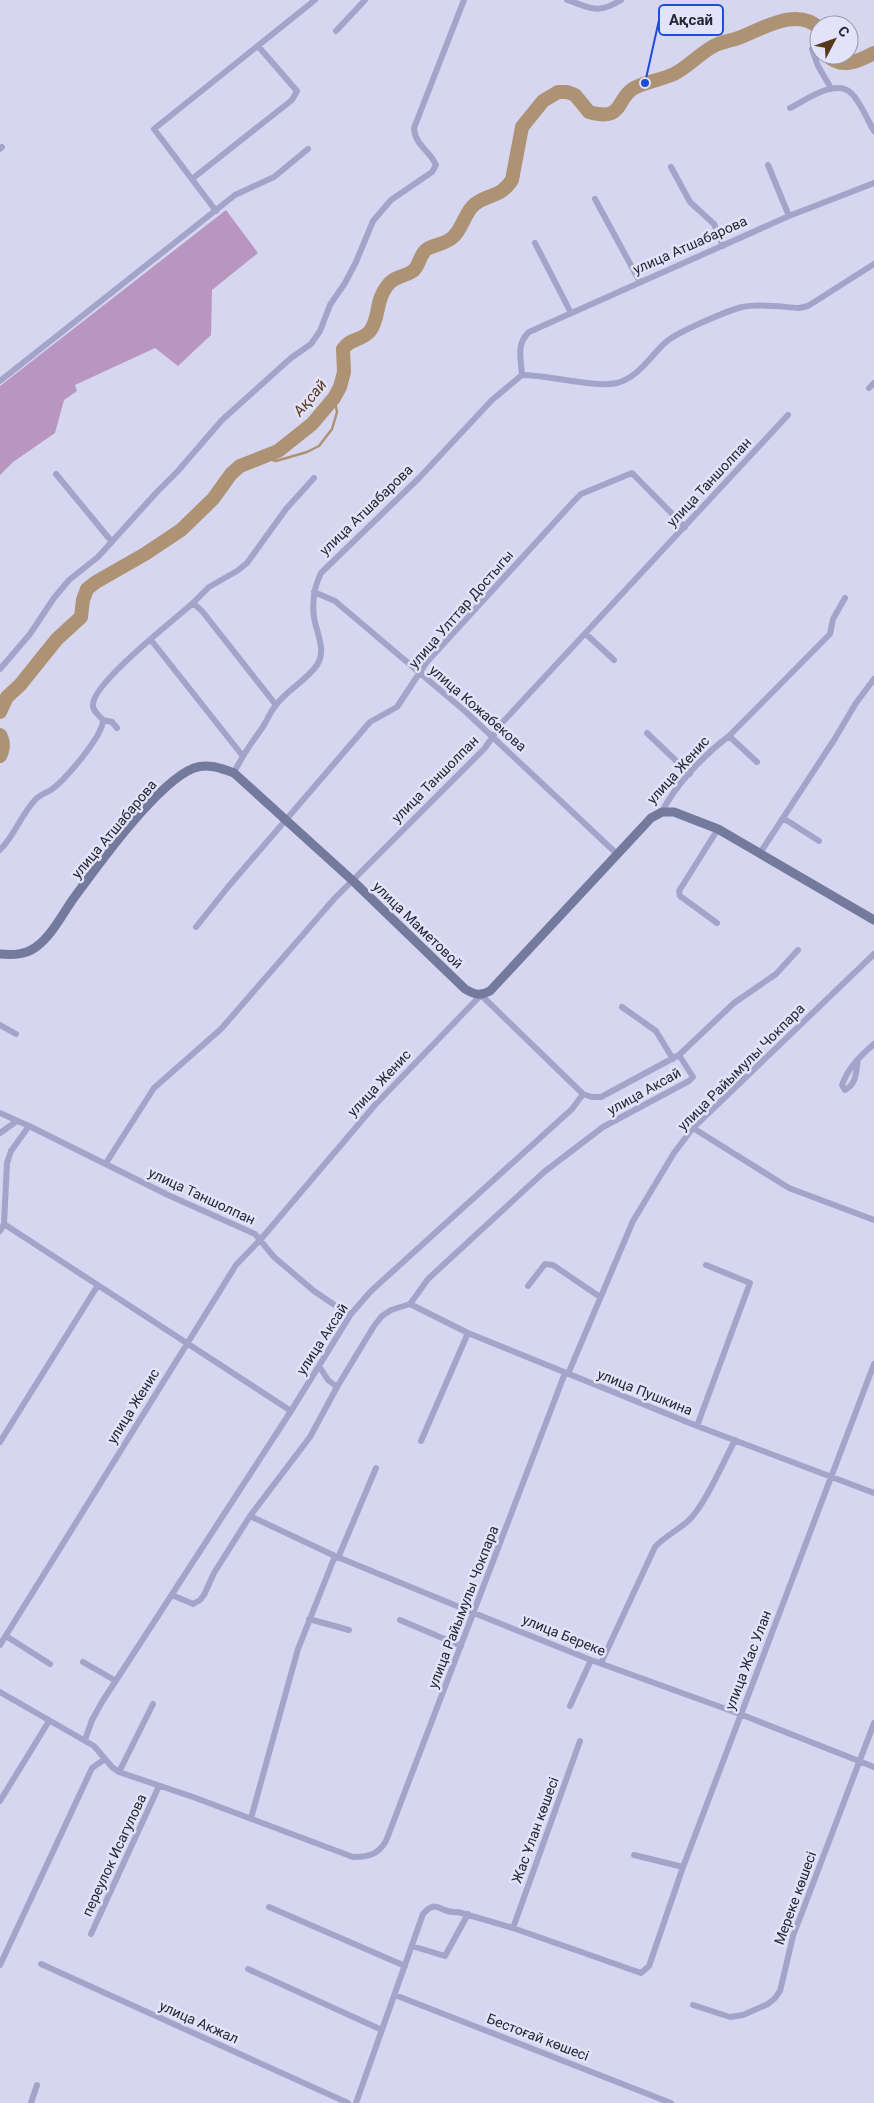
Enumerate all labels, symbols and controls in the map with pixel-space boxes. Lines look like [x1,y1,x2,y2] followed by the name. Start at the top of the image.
[659,5,723,35] callout: Ақсай
[669,11,713,29] text: Ақсай
[809,15,859,65] north arrow
[835,23,853,40] text: С
[630,213,750,277] street label: улица Атшабарова
[289,376,330,421] water label: Ақсай
[664,434,754,530] street label: улица Таншолпан
[316,461,416,559] street label: улица Атшабарова
[405,547,517,671] street label: улица Улттар Достыгы
[426,662,530,754] street label: улица Кожабекова
[388,732,482,826] street label: улица Таншолпан
[644,733,712,807] street label: улица Женис
[68,777,160,881] street label: улица Атшабарова
[370,878,466,972] street label: улица Маметовой
[674,1000,808,1134] street label: улица Райымулы Чокпара
[344,1046,414,1120] street label: улица Женис
[604,1064,684,1118] street label: улица Аксай
[146,1164,258,1228] street label: улица Таншолпан
[293,1300,351,1378] street label: улица Аксай
[104,1366,162,1446] street label: улица Женис
[595,1366,695,1418] street label: улица Пушкина
[425,1524,501,1690] street label: улица Райымулы Чокпара
[722,1608,774,1712] street label: улица Жас Улан
[520,1611,608,1659] street label: улица Береке
[508,1775,562,1885] street label: Жас Ұлан көшесі
[79,1791,149,1919] street label: переулок Исагулова
[771,1849,819,1947] street label: Мереке көшесі
[157,1997,241,2047] street label: улица Акжал
[485,2010,591,2064] street label: Бестоғай көшесі

